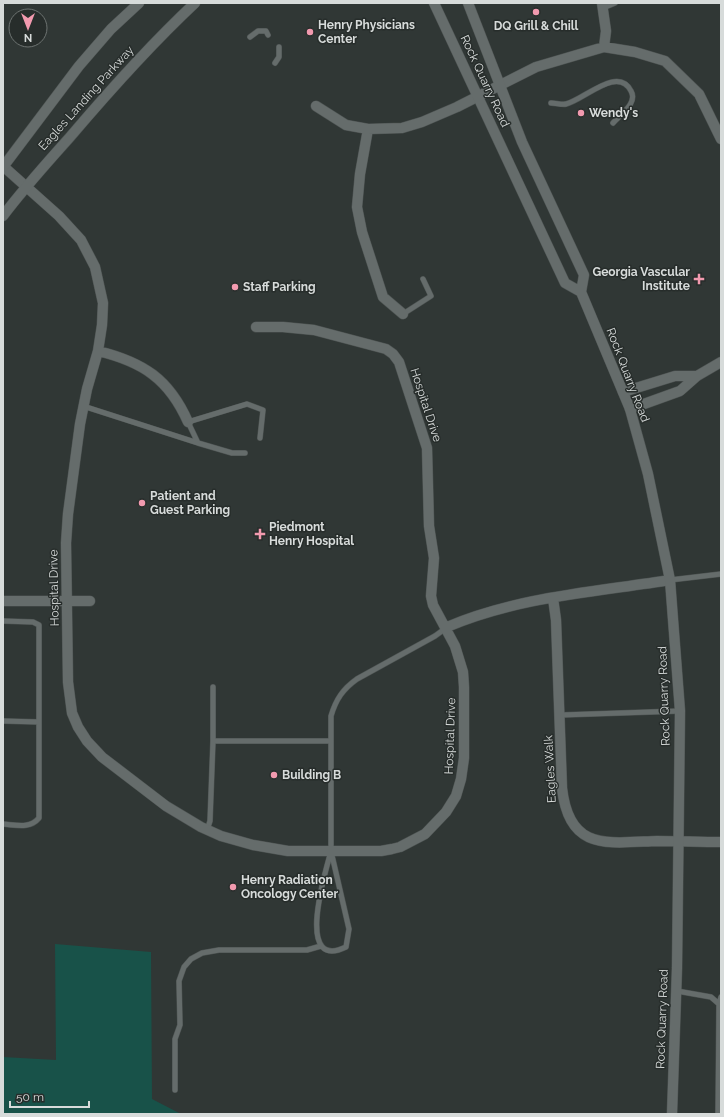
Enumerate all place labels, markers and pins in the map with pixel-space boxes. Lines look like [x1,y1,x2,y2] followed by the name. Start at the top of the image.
[531,7,541,17] marker: DQ Grill & Chill
[318,18,415,46] place label: Henry Physicians Center
[494,19,579,33] place label: DQ Grill & Chill
[305,27,315,37] marker: Henry Physicians Center
[589,106,638,120] place label: Wendy's
[576,108,586,118] marker: Wendy's
[592,265,690,293] place label: Georgia Vascular Institute
[693,273,705,285] marker: Georgia Vascular Institute
[243,280,316,294] place label: Staff Parking
[230,282,240,292] marker: Staff Parking
[150,489,230,517] place label: Patient and Guest Parking
[137,498,147,508] marker: Patient and Guest Parking
[269,520,354,548] place label: Piedmont Henry Hospital
[254,528,266,540] marker: Piedmont Henry Hospital
[282,768,341,782] place label: Building B
[269,770,279,780] marker: Building B
[241,873,338,901] place label: Henry Radiation Oncology Center
[228,882,238,892] marker: Henry Radiation Oncology Center

